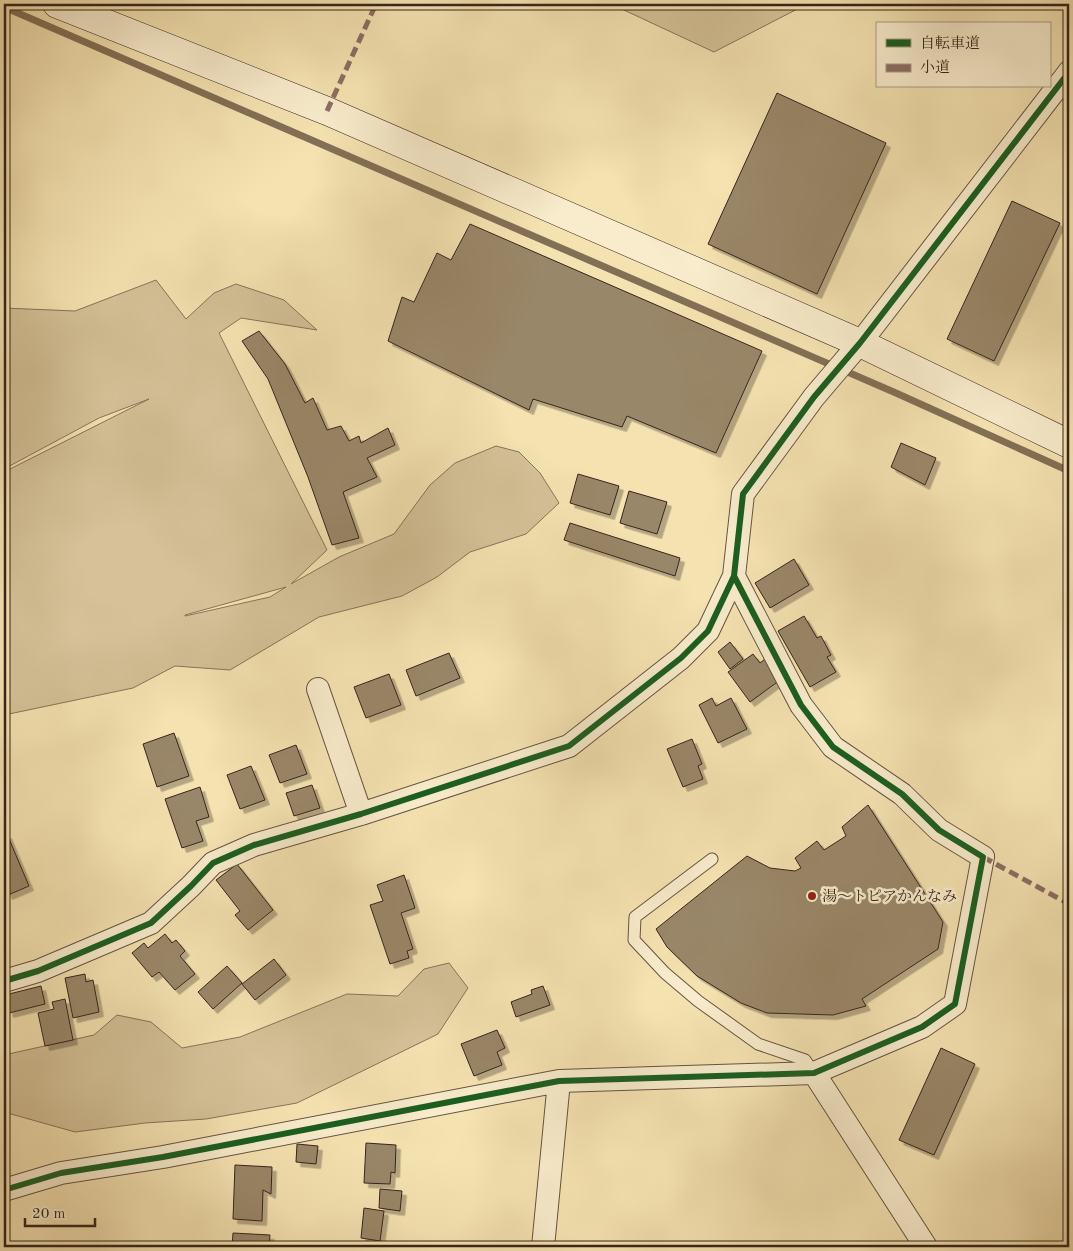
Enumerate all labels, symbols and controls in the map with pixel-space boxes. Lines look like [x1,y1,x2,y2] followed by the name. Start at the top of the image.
[876,22,1050,88] legend
[920,35,980,52] text: 自転車道
[920,59,950,76] text: 小道
[822,888,957,905] place label: 湯～トピアかんなみ
[806,890,818,902] marker: 湯～トピアかんなみ
[25,1196,95,1228] scale bar
[32,1207,66,1222] text: 20 m

